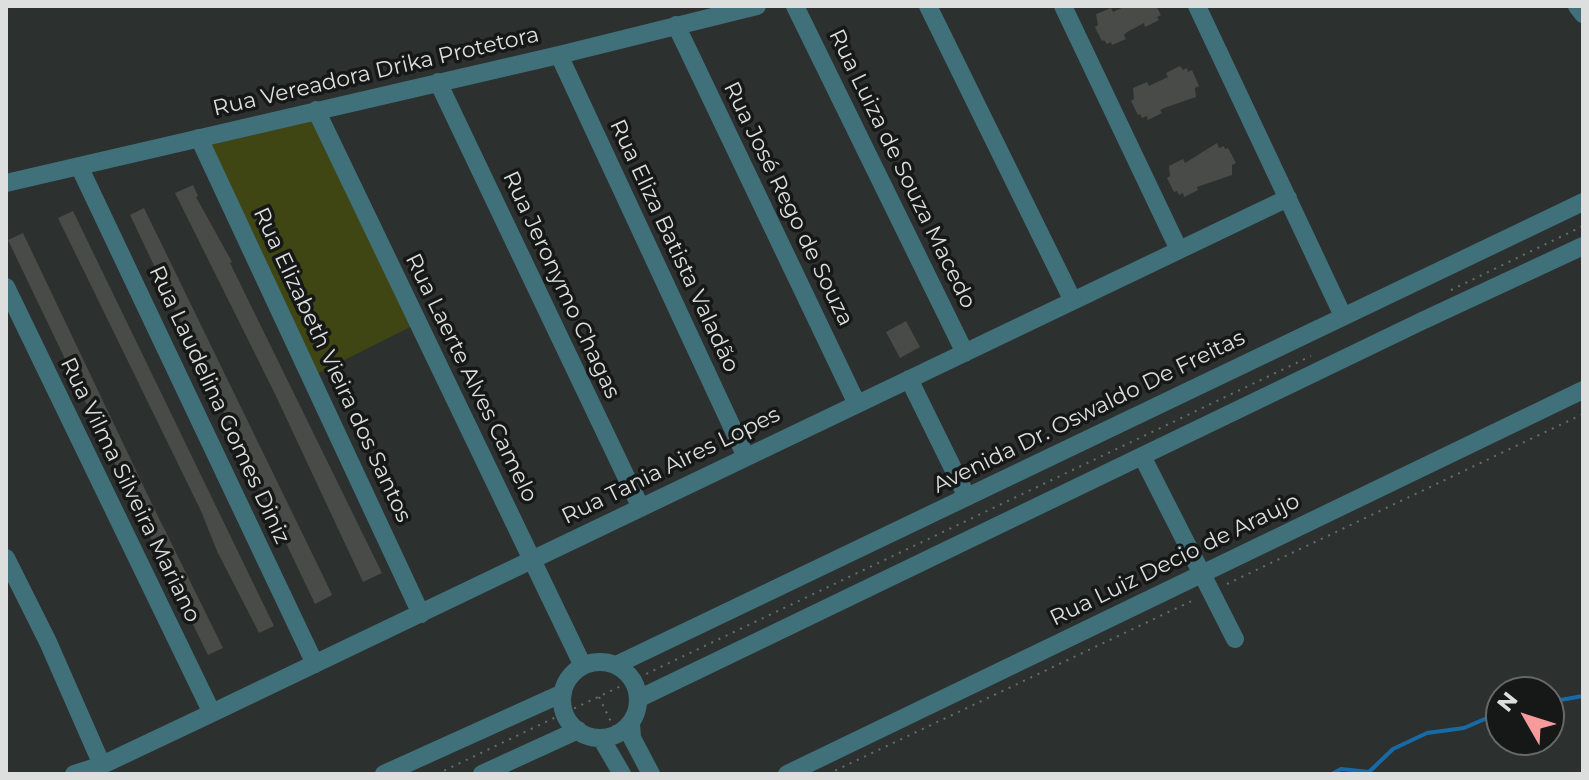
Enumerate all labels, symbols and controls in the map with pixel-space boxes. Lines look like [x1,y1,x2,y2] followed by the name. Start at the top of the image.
[210,22,542,122] street label: Rua Vereadora Drika Protetora
[823,25,981,313] street label: Rua Luiza de Souza Macedo
[717,78,859,330] street label: Rua José Rego de Souza
[604,115,744,377] street label: Rua Eliza Batista Valadão
[497,167,625,403] street label: Rua Jeronymo Chagas
[247,203,417,527] street label: Rua Elizabeth Vieira dos Santos
[399,249,543,507] street label: Rua Laerte Alves Camelo
[143,262,295,548] street label: Rua Laudelina Gomes Diniz
[929,325,1249,499] street label: Avenida Dr. Oswaldo De Freitas
[54,353,206,627] street label: Rua Vilma Silveira Mariano
[558,402,784,530] street label: Rua Tania Aires Lopes
[1046,488,1304,632] street label: Rua Luiz Decio de Araujo
[1485,676,1565,756] north arrow
[1491,686,1524,717] text: N

